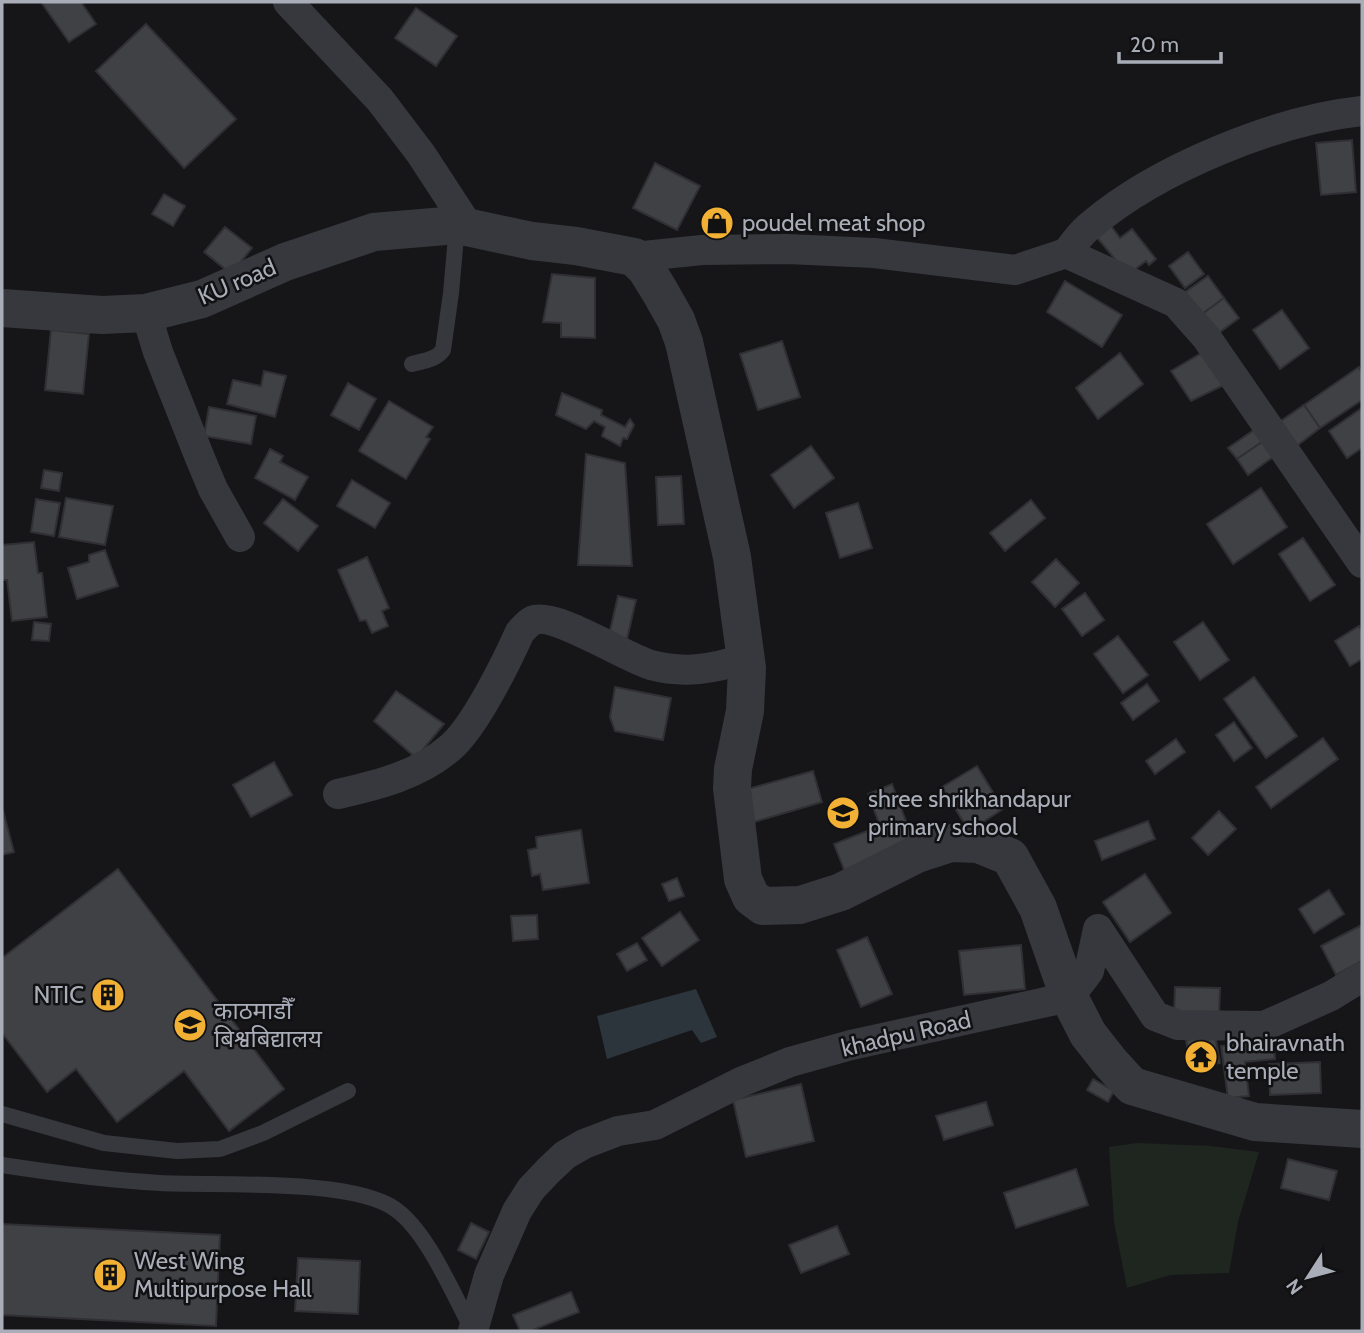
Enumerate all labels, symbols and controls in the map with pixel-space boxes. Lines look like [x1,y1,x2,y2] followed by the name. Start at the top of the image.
[1119,21,1220,65] scale bar
[1130,32,1179,57] text: 20 m
[698,204,736,242] shop icon: poudel meat shop
[742,208,925,237] place label: poudel meat shop
[194,252,280,311] street label: KU road
[868,784,1071,841] place label: shree shrikhandapur primary school
[824,794,862,832] school or university icon: shree shrikhandapur primary school
[89,976,127,1014] building icon: NTIC
[33,980,84,1009] place label: NTIC
[214,996,323,1053] place label: काठमाडौँ बिश्वबिद्यालय
[838,1005,973,1062] street label: khadpu Road
[171,1006,209,1044] school or university icon: काठमाडौँ बिश्वबिद्यालय
[1226,1028,1345,1085] place label: bhairavnath temple
[1182,1038,1220,1076] temple icon: bhairavnath temple
[1273,1242,1343,1312] north arrow
[134,1246,312,1303] place label: West Wing Multipurpose Hall
[91,1256,129,1294] building icon: West Wing Multipurpose Hall
[1281,1275,1308,1299] text: N

